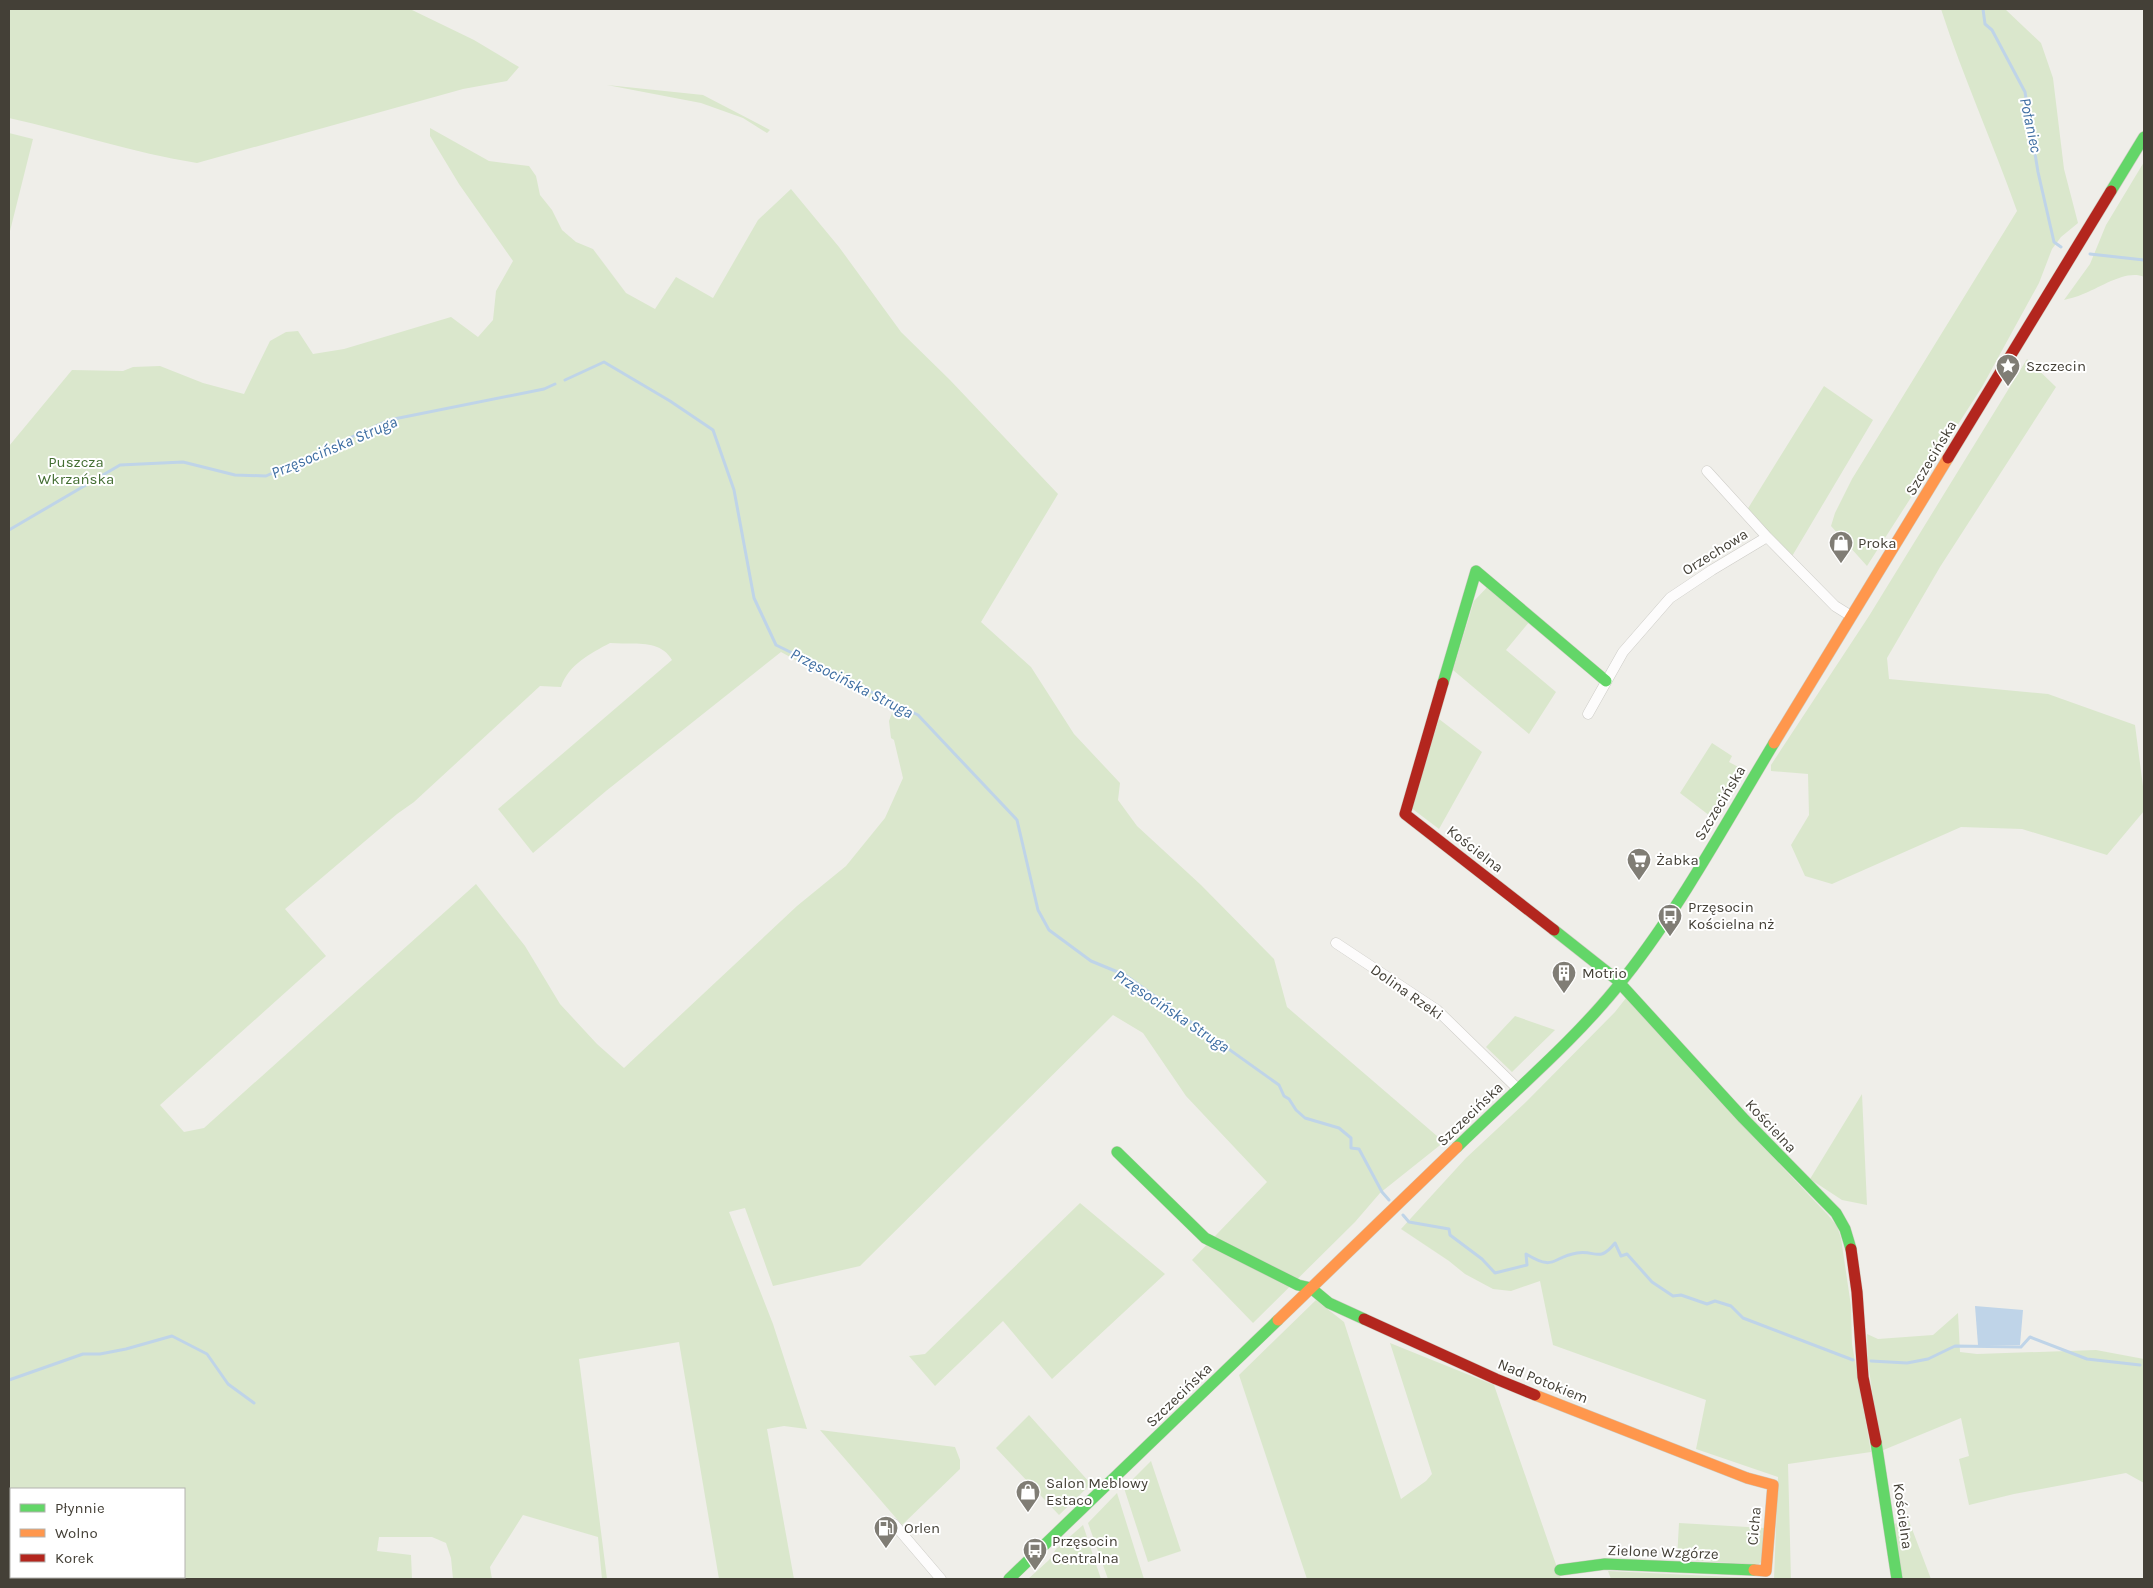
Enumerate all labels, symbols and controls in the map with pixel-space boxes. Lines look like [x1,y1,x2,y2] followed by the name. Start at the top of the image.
[2016,96,2046,155] water label: Połaniec
[1995,353,2021,387] place icon: Szczecin
[2026,357,2086,375] place label: Szczecin
[268,412,400,482] water label: Przęsocińska Struga
[1901,417,1961,499] street label: Szczecińska
[38,453,114,488] park label: Puszcza Wkrzańska
[1679,525,1751,579] street label: Orzechowa
[1828,530,1854,564] shop icon: Proka
[1858,534,1897,552] place label: Proka
[787,644,917,722] water label: Przęsocińska Struga
[1690,762,1750,844] street label: Szczecińska
[1443,821,1507,877] street label: Kościelna
[1626,847,1652,881] supermarket icon: Żabka
[1656,851,1699,869] place label: Żabka
[1688,898,1774,933] place label: Przęsocin Kościelna nż
[1657,903,1683,937] bus stop icon: Przęsocin Kościelna nż
[1367,960,1447,1024] street label: Dolina Rzeki
[1551,960,1577,994] building icon: Motrio
[1582,964,1627,982] place label: Motrio
[1111,965,1233,1057] water label: Przęsocińska Struga
[1433,1078,1507,1150] street label: Szczecińska
[1742,1095,1800,1157] street label: Kościelna
[1495,1355,1591,1407] street label: Nad Potokiem
[1142,1359,1216,1431] street label: Szczecińska
[1046,1474,1148,1509] place label: Salon Meblowy Estaco
[1015,1479,1041,1513] shop icon: Salon Meblowy Estaco
[1889,1482,1917,1550] street label: Kościelna
[10,1488,185,1578] legend
[55,1499,105,1517] text: Płynnie
[1743,1506,1765,1546] street label: Cicha
[873,1515,899,1549] fuel station icon: Orlen
[904,1519,940,1537] place label: Orlen
[55,1524,98,1542] text: Wolno
[1052,1532,1119,1567] place label: Przęsocin Centralna
[1022,1537,1048,1571] bus stop icon: Przęsocin Centralna
[1607,1541,1719,1563] street label: Zielone Wzgórze
[55,1549,94,1567] text: Korek

